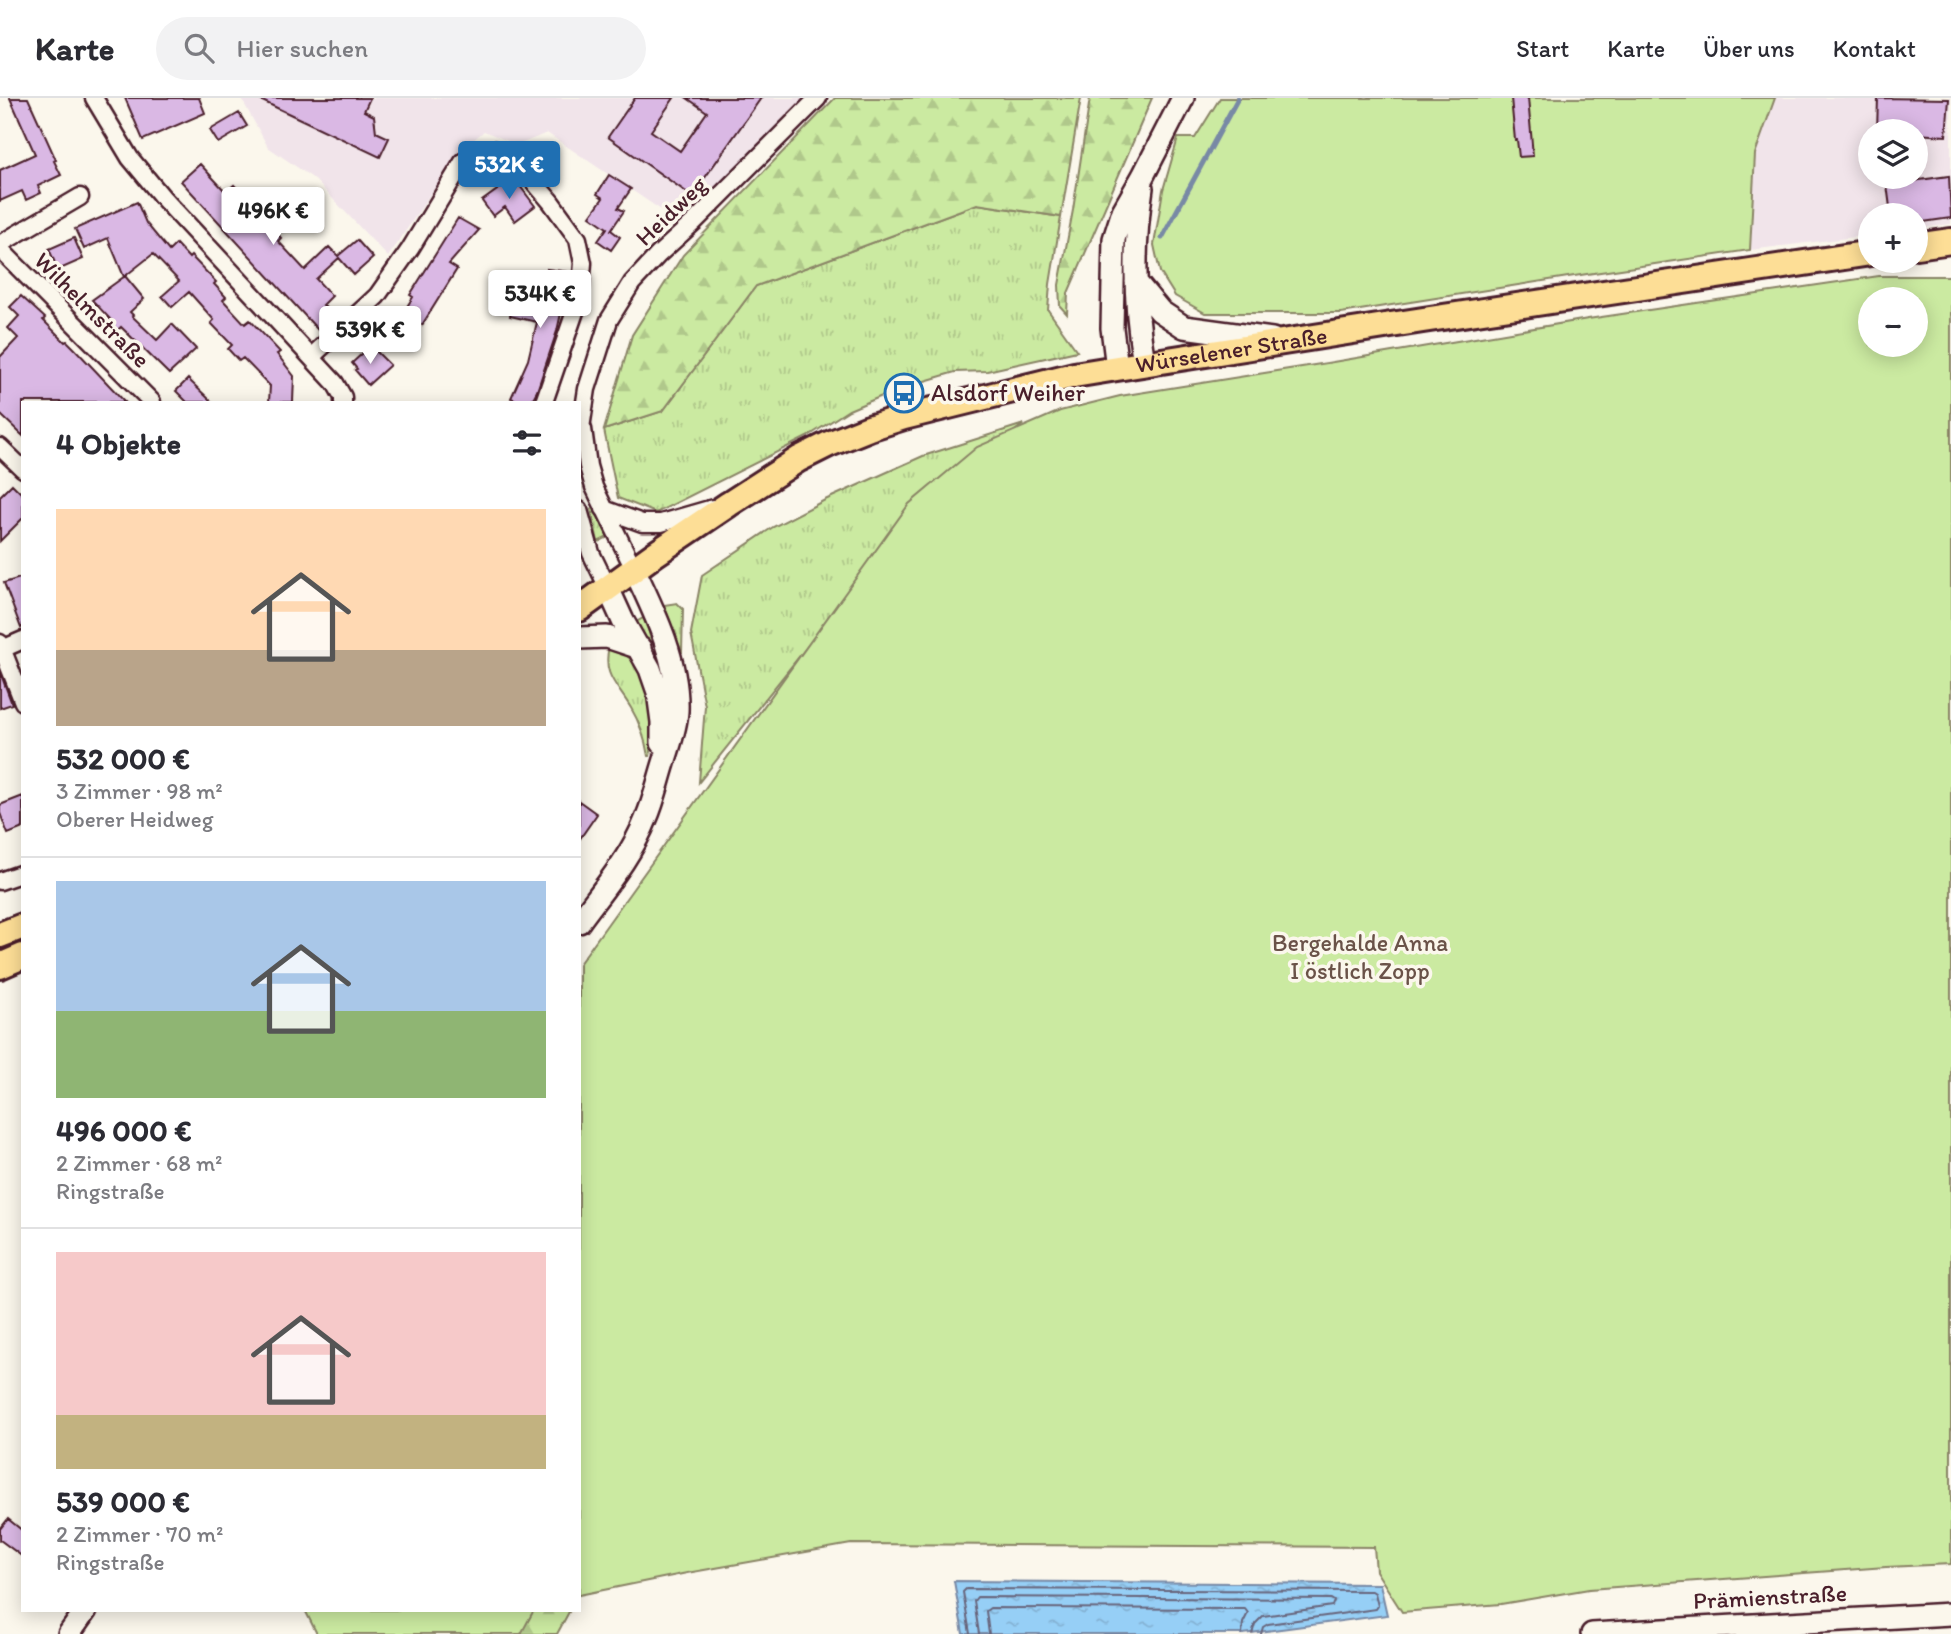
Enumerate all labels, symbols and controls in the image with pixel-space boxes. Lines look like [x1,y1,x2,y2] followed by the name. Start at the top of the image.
[156,17,646,80] search box
[35,29,114,68] text: Karte
[180,29,218,67] icon: search
[236,32,368,64] text: Hier suchen
[1516,34,1569,63] text: Start
[1607,34,1665,63] text: Karte
[1703,34,1795,63] text: Über uns
[1833,34,1916,63] text: Kontakt
[1858,119,1928,357] map controls
[1858,119,1928,189] button: layers
[452,141,566,201] pin: 532K €
[474,150,544,178] text: 532K €
[629,169,713,252] street label: Heidweg
[216,188,330,247] pin: 496K €
[237,196,309,224] text: 496K €
[1858,203,1928,273] button: +
[28,246,156,374] street label: Wilhelmstraße
[483,271,597,330] pin: 534K €
[504,279,576,307] text: 534K €
[1858,287,1928,357] button: −
[313,306,427,366] pin: 539K €
[335,315,405,343] text: 539K €
[1133,320,1329,379] street label: Würselener Straße
[883,372,925,414] bus stop icon: Alsdorf Weiher
[931,378,1085,407] place label: Alsdorf Weiher
[508,424,546,462] icon: filters
[56,425,181,462] text: 4 Objekte
[238,554,364,680] icon: home
[56,740,190,777] text: 532 000 €
[56,777,223,805] text: 3 Zimmer · 98 m²
[56,805,213,833] text: Oberer Heidweg
[238,926,364,1052] icon: home
[1272,928,1448,985] park label: Bergehalde Anna I östlich Zopp
[56,1112,192,1149] text: 496 000 €
[56,1149,223,1177] text: 2 Zimmer · 68 m²
[56,1177,165,1205] text: Ringstraße
[238,1297,364,1423] icon: home
[56,1483,190,1520] text: 539 000 €
[56,1520,223,1548] text: 2 Zimmer · 70 m²
[56,1548,165,1576] text: Ringstraße
[1692,1578,1848,1615] street label: Prämienstraße

